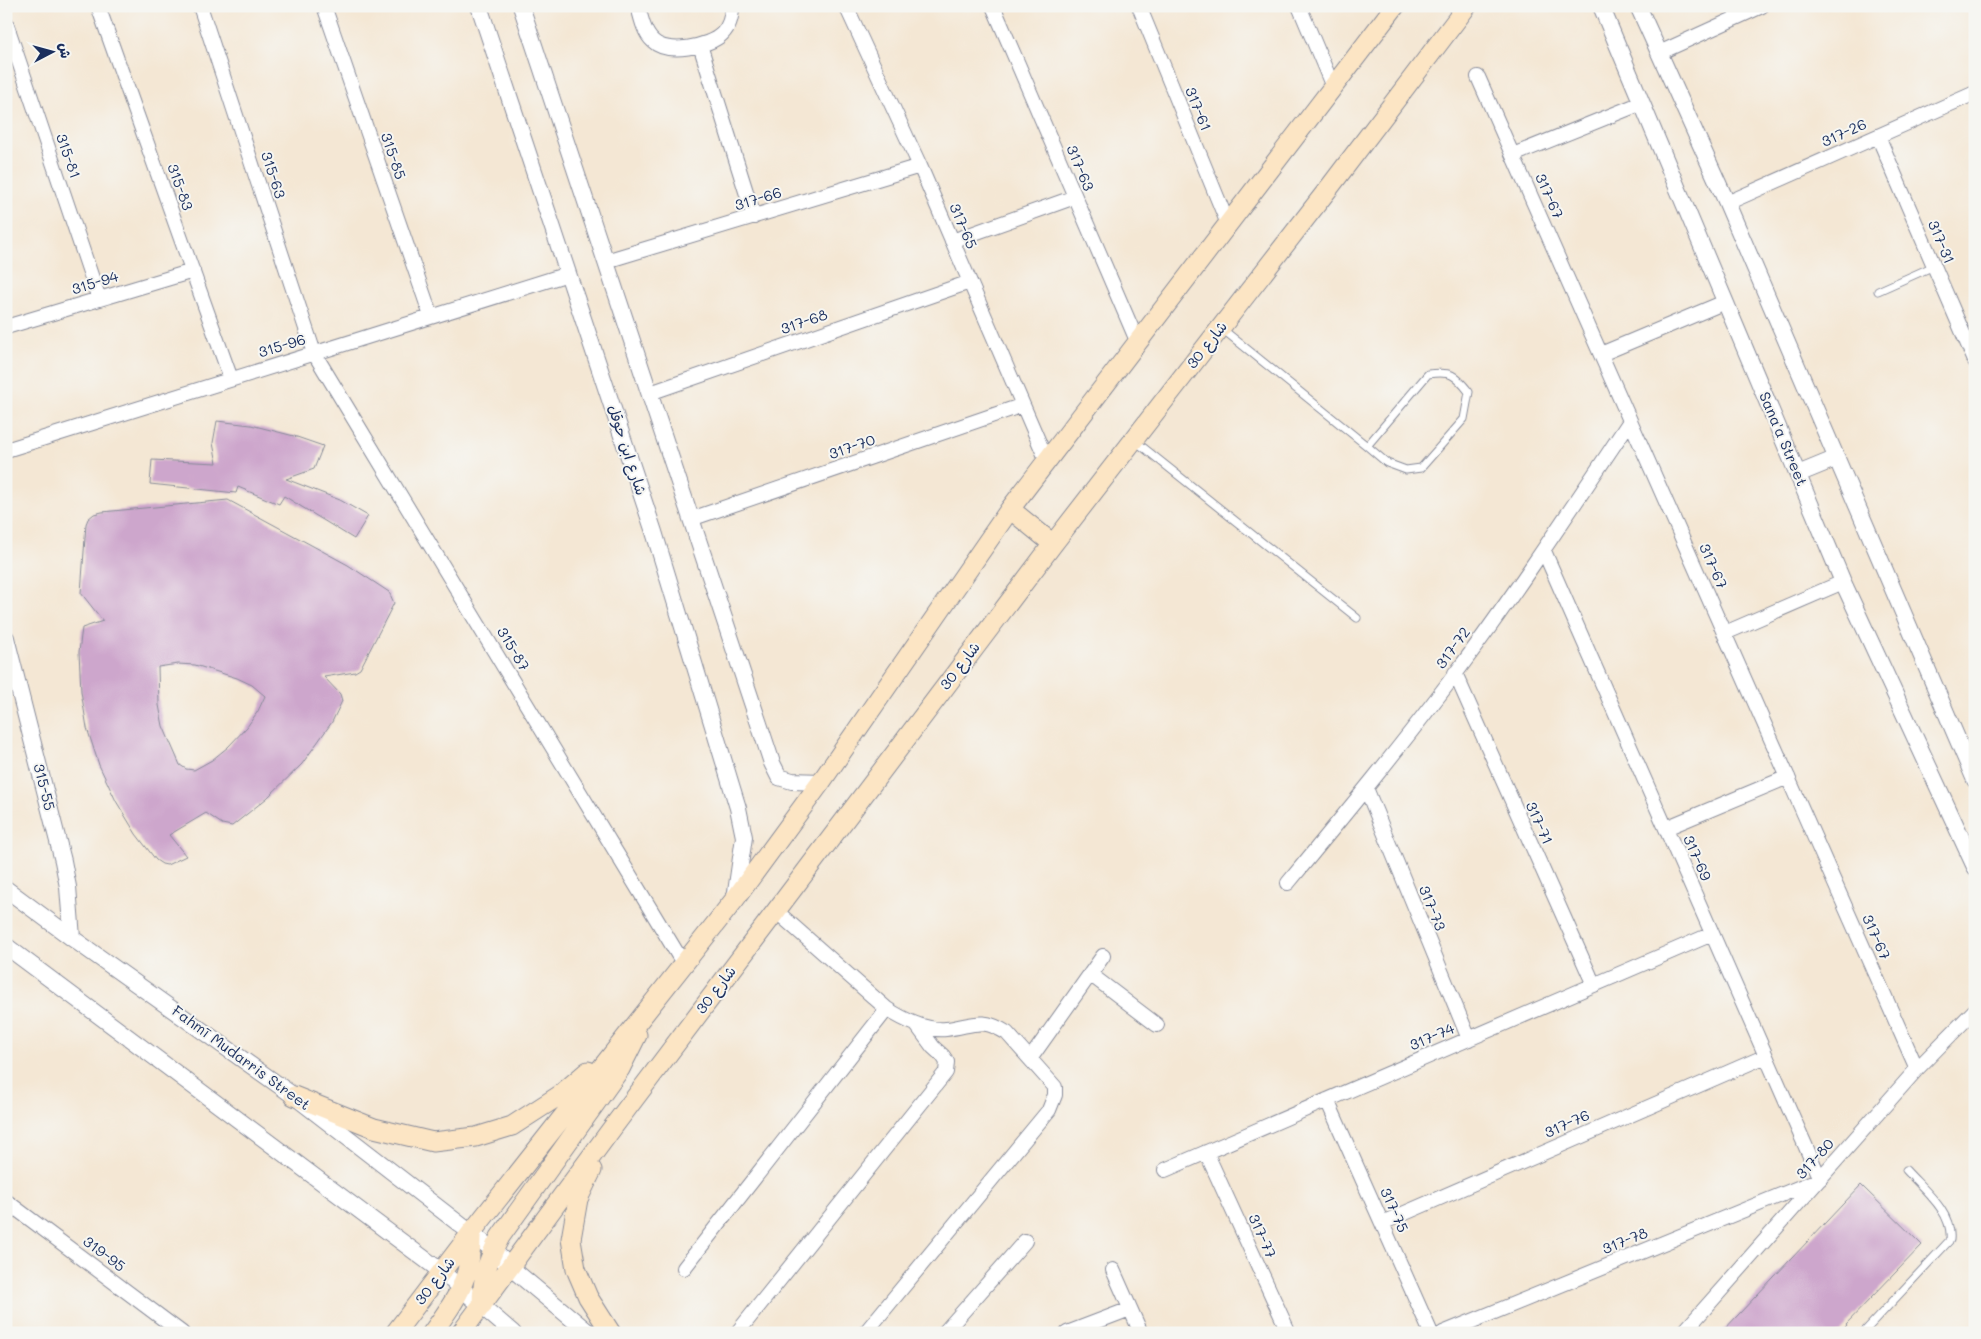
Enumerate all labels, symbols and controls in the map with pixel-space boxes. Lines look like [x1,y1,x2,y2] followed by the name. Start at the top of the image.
[28,28,78,78] north arrow
[55,42,76,59] text: ش
[1181,84,1217,134] street label: 317-61
[1818,113,1869,151] street label: 317-26
[377,130,411,182] street label: 315-85
[52,131,86,181] street label: 315-81
[1062,142,1100,194] street label: 317-63
[257,149,291,201] street label: 315-63
[163,160,199,213] street label: 315-83
[1531,170,1569,221] street label: 317-67
[732,181,784,215] street label: 317-66
[945,200,983,252] street label: 317-65
[1924,217,1960,267] street label: 317-31
[69,265,121,299] street label: 315-94
[778,304,830,338] street label: 317-68
[1181,316,1232,373] street label: شارع 30
[256,328,308,362] street label: 315-96
[1755,388,1813,489] street label: Sana'a Street
[603,402,652,498] street label: شارع ابن حوقل
[826,429,878,463] street label: 317-70
[1695,540,1733,591] street label: 317-67
[493,623,535,674] street label: 315-87
[1430,623,1474,672] street label: 317-72
[935,637,985,694] street label: شارع 30
[29,761,60,812] street label: 315-55
[1522,798,1558,847] street label: 317-71
[1679,832,1717,884] street label: 317-69
[1415,882,1451,933] street label: 317-73
[1858,911,1896,962] street label: 317-67
[691,961,741,1018] street label: شارع 30
[168,1000,315,1114] street label: Fahmī Mudarris Street
[1406,1018,1457,1055] street label: 317-74
[1541,1104,1592,1142] street label: 317-76
[1791,1134,1838,1183] street label: 317-80
[1376,1184,1414,1235] street label: 317-75
[1244,1210,1282,1261] street label: 317-77
[1599,1222,1650,1258] street label: 317-78
[79,1231,130,1276] street label: 319-95
[410,1252,460,1309] street label: شارع 30

